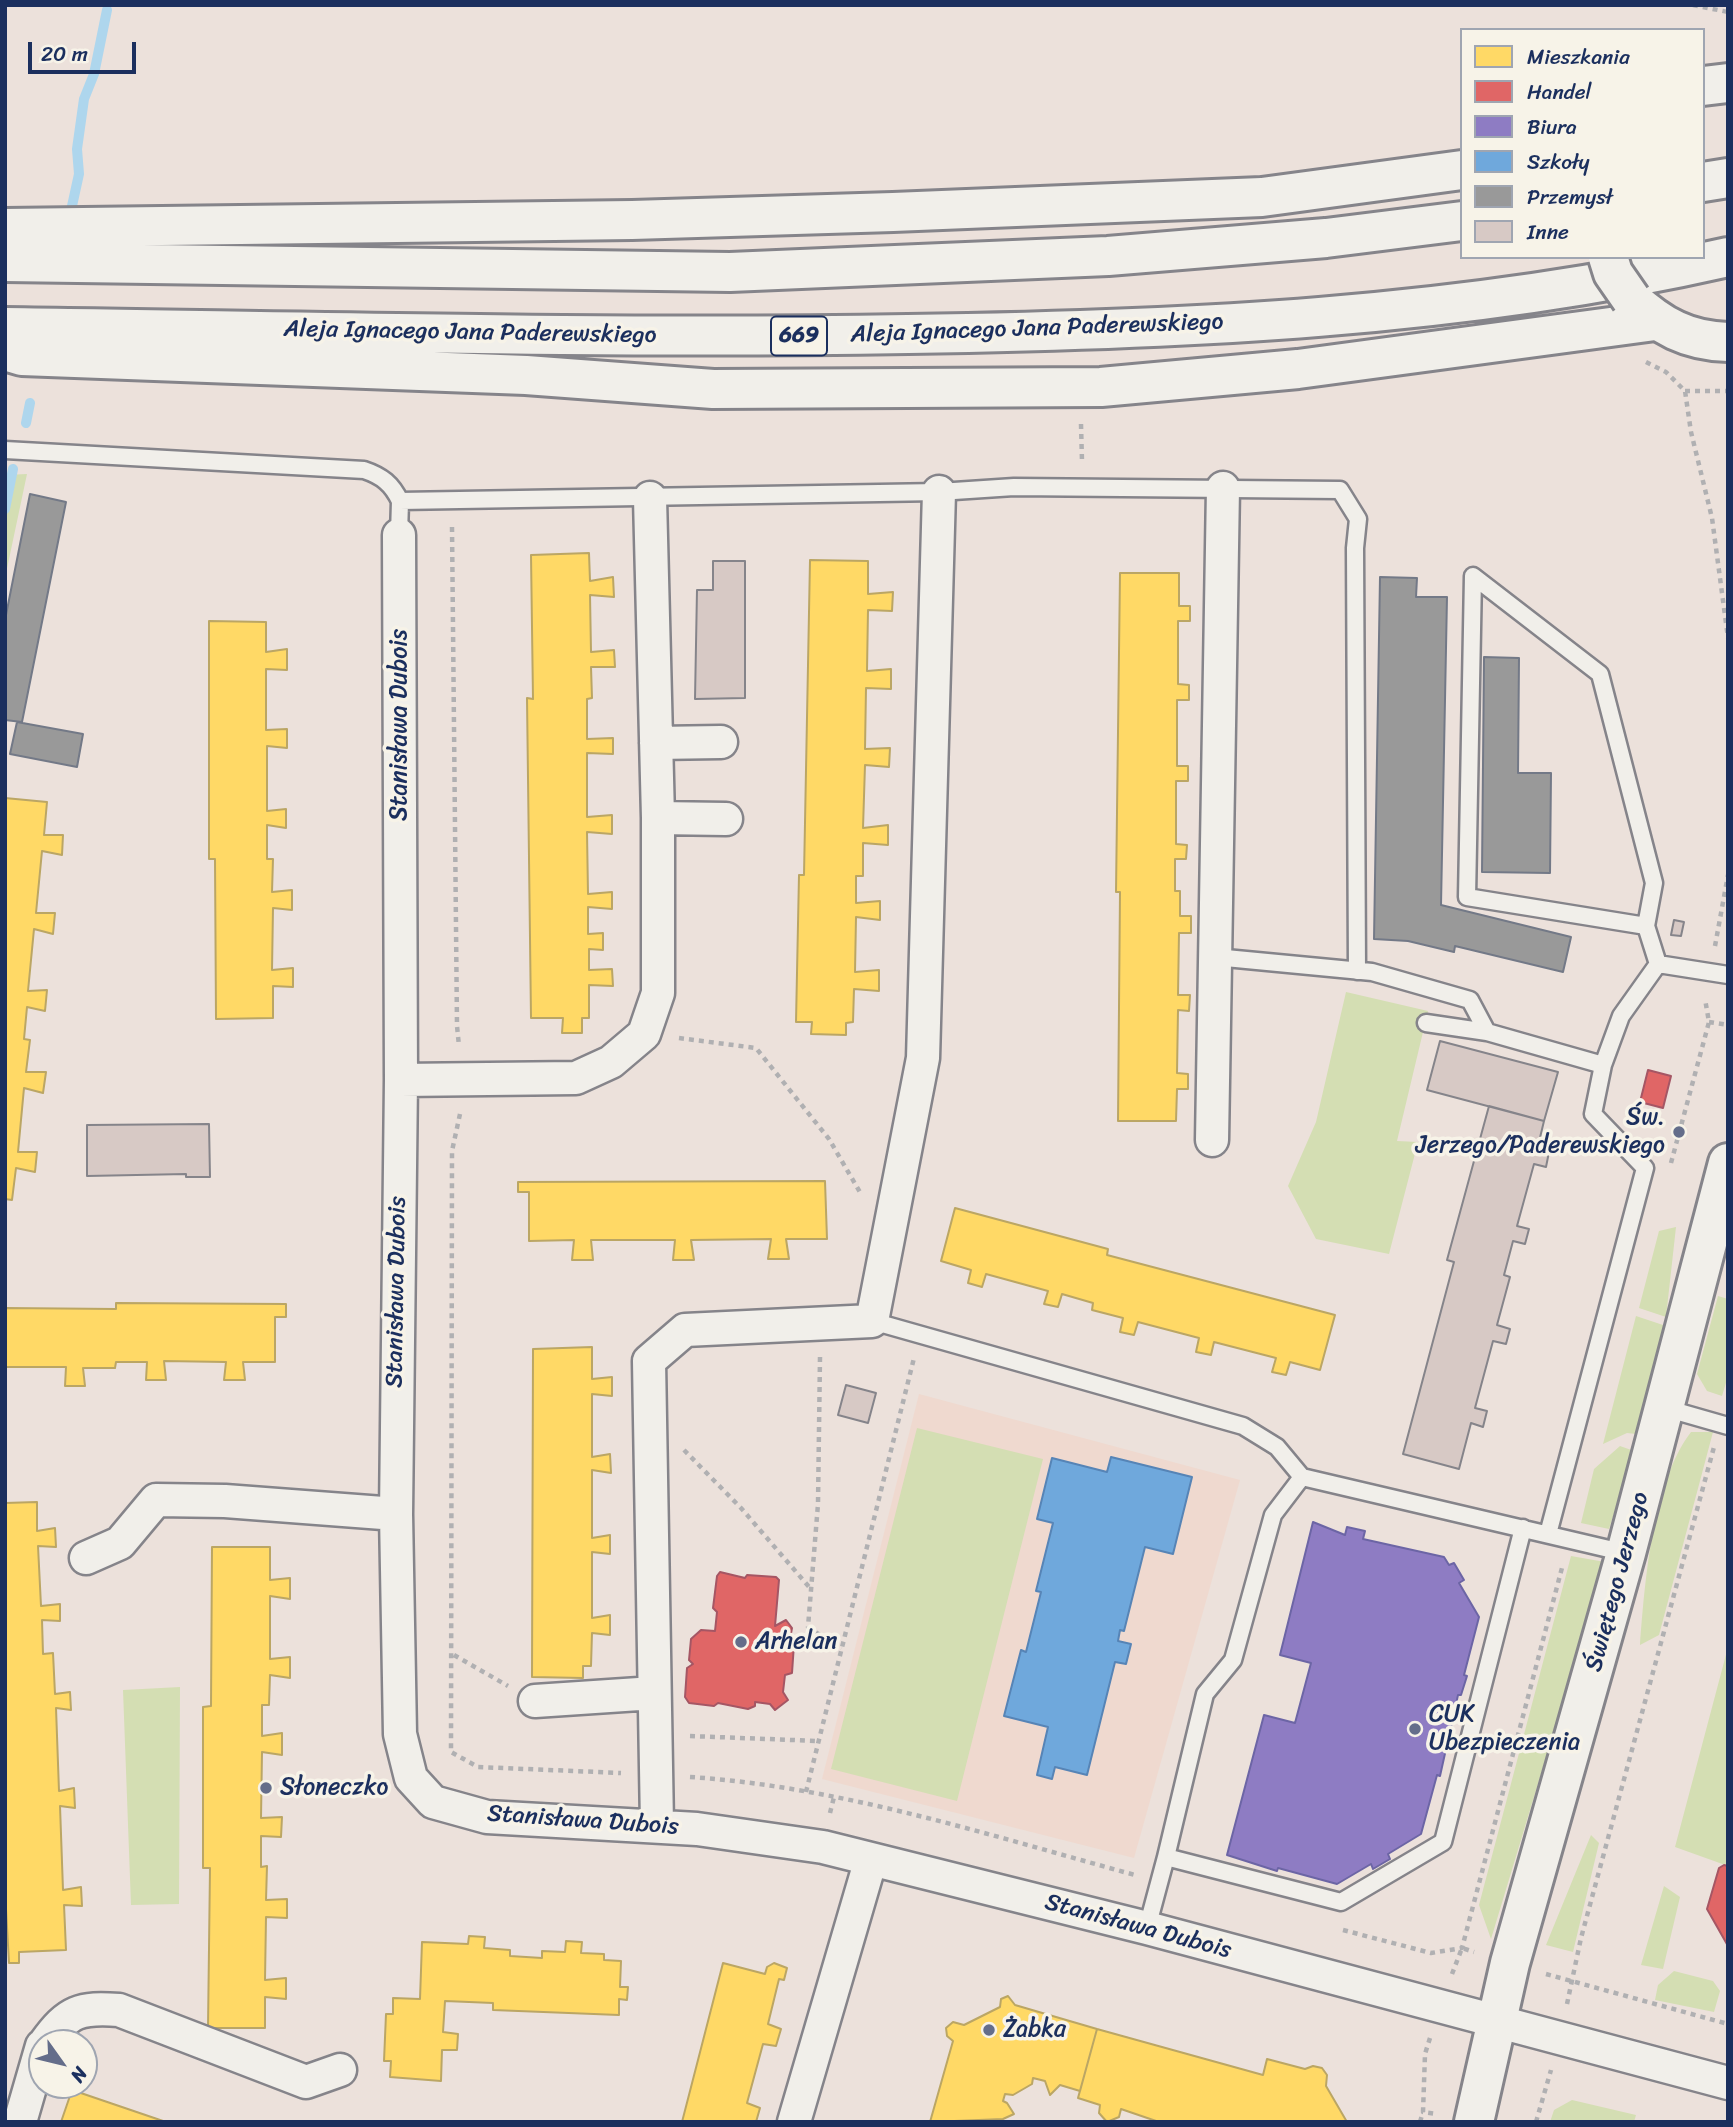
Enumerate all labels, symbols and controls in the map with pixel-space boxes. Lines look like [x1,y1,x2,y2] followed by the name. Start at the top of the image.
[32,28,140,72] scale bar
[1460,28,1705,259] legend
[41,35,88,73] text: 20 m
[1527,38,1630,76] text: Mieszkania
[1527,73,1592,111] text: Handel
[1527,108,1576,146] text: Biura
[1527,143,1590,181] text: Szkoły
[1527,178,1613,216] text: Przemysł
[1527,213,1569,251] text: Inne
[850,308,1224,350] street label: Aleja Ignacego Jana Paderewskiego
[283,315,657,351] street label: Aleja Ignacego Jana Paderewskiego
[771,316,827,356] road number: 669
[386,629,414,821] street label: Stanisława Dubois
[1416,1104,1665,1160] place label: Św. Jerzego/Paderewskiego
[1671,1124,1687,1140] marker: Św. Jerzego/Paderewskiego
[381,1196,413,1388] street label: Stanisława Dubois
[1580,1489,1656,1675] street label: Świętego Jerzego
[755,1628,837,1656] place label: Arhelan
[733,1634,749,1650] marker: Arhelan
[1429,1701,1580,1757] place label: CUK Ubezpieczenia
[1407,1721,1423,1737] marker: CUK Ubezpieczenia
[280,1774,388,1802] place label: Słoneczko
[258,1780,274,1796] marker: Słoneczko
[486,1800,680,1842] street label: Stanisława Dubois
[1042,1888,1234,1966] street label: Stanisława Dubois
[1003,2016,1066,2044] place label: Żabka
[981,2022,997,2038] marker: Żabka
[28,2029,98,2099] north arrow
[62,2060,97,2090] text: N

